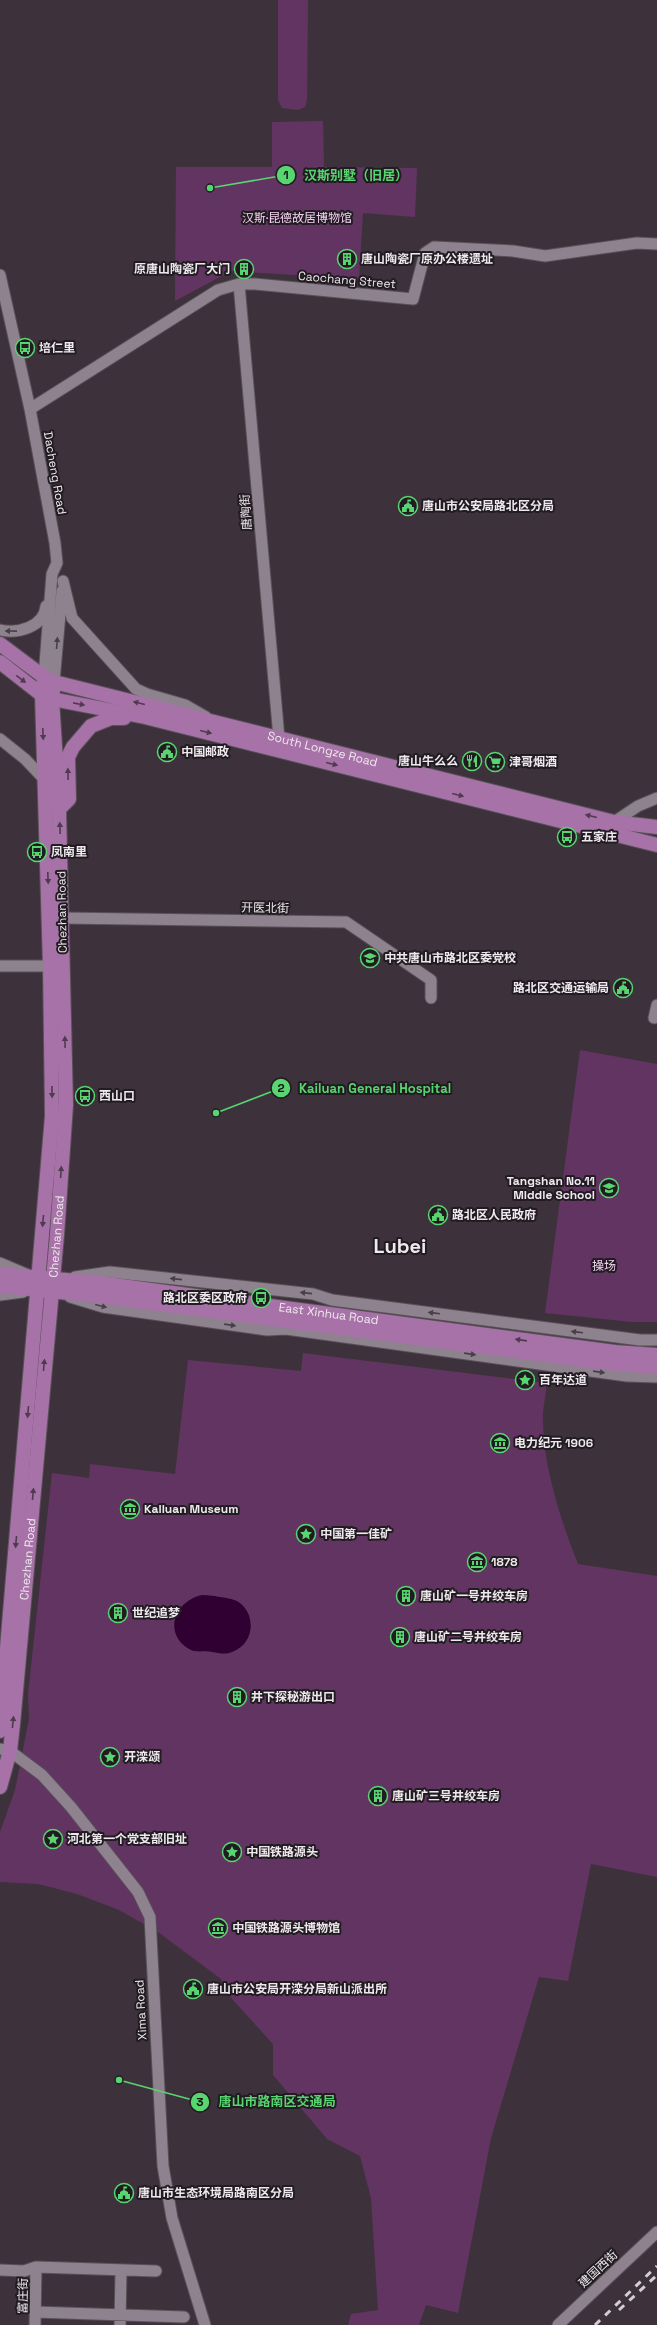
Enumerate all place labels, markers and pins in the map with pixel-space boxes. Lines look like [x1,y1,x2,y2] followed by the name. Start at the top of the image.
[276,163,416,188] callout: 汉斯别墅（旧居）
[336,248,358,270] building icon: 唐山陶瓷厂原办公楼遗址
[361,251,493,267] place label: 唐山陶瓷厂原办公楼遗址
[233,258,255,280] building icon: 原唐山陶瓷厂大门
[134,261,230,277] place label: 原唐山陶瓷厂大门
[14,337,36,359] bus stop icon: 培仁里
[39,340,75,356] place label: 培仁里
[397,495,419,517] public building icon: 唐山市公安局路北区分局
[422,498,554,514] place label: 唐山市公安局路北区分局
[156,741,178,763] public building icon: 中国邮政
[181,744,229,760] place label: 中国邮政
[461,750,483,772] restaurant icon: 唐山牛么么
[484,751,506,773] supermarket icon: 津哥烟酒
[398,753,458,769] place label: 唐山牛么么
[509,754,557,770] place label: 津哥烟酒
[556,826,578,848] bus stop icon: 五家庄
[581,829,617,845] place label: 五家庄
[26,841,48,863] bus stop icon: 凤南里
[51,844,87,860] place label: 凤南里
[359,947,381,969] school or university icon: 中共唐山市路北区委党校
[384,950,516,966] place label: 中共唐山市路北区委党校
[612,977,634,999] public building icon: 路北区交通运输局
[513,980,609,996] place label: 路北区交通运输局
[271,1075,459,1100] callout: Kailuan General Hospital
[74,1085,96,1107] bus stop icon: 西山口
[99,1088,135,1104] place label: 西山口
[507,1173,595,1203] place label: Tangshan No.11 Middle School
[598,1177,620,1199] school or university icon: Tangshan No.11 Middle School
[427,1204,449,1226] public building icon: 路北区人民政府
[452,1207,536,1223] place label: 路北区人民政府
[250,1287,272,1309] bus stop icon: 路北区委区政府
[163,1290,247,1306] place label: 路北区委区政府
[514,1369,536,1391] place icon: 百年达道
[539,1372,587,1388] place label: 百年达道
[489,1432,511,1454] museum icon: 电力纪元 1906
[514,1435,593,1451] place label: 电力纪元 1906
[119,1498,141,1520] museum icon: Kailuan Museum
[144,1501,238,1517] place label: Kailuan Museum
[295,1523,317,1545] place icon: 中国第一佳矿
[320,1526,392,1542] place label: 中国第一佳矿
[466,1551,488,1573] museum icon: 1878
[491,1554,517,1570] place label: 1878
[395,1585,417,1607] building icon: 唐山矿一号井绞车房
[420,1588,528,1604] place label: 唐山矿一号井绞车房
[107,1602,129,1624] building icon: 世纪追梦
[132,1605,180,1621] place label: 世纪追梦
[389,1626,411,1648] building icon: 唐山矿二号井绞车房
[414,1629,522,1645] place label: 唐山矿二号井绞车房
[226,1686,248,1708] building icon: 井下探秘游出口
[251,1689,335,1705] place label: 井下探秘游出口
[99,1746,121,1768] place icon: 开滦颂
[124,1749,160,1765] place label: 开滦颂
[367,1785,389,1807] building icon: 唐山矿三号井绞车房
[392,1788,500,1804] place label: 唐山矿三号井绞车房
[42,1828,64,1850] place icon: 河北第一个党支部旧址
[67,1831,187,1847] place label: 河北第一个党支部旧址
[221,1841,243,1863] place icon: 中国铁路源头
[246,1844,318,1860] place label: 中国铁路源头
[207,1917,229,1939] museum icon: 中国铁路源头博物馆
[232,1920,340,1936] place label: 中国铁路源头博物馆
[182,1978,204,2000] public building icon: 唐山市公安局开滦分局新山派出所
[207,1981,387,1997] place label: 唐山市公安局开滦分局新山派出所
[190,2089,343,2114] callout: 唐山市路南区交通局
[113,2182,135,2204] public building icon: 唐山市生态环境局路南区分局
[138,2185,294,2201] place label: 唐山市生态环境局路南区分局

